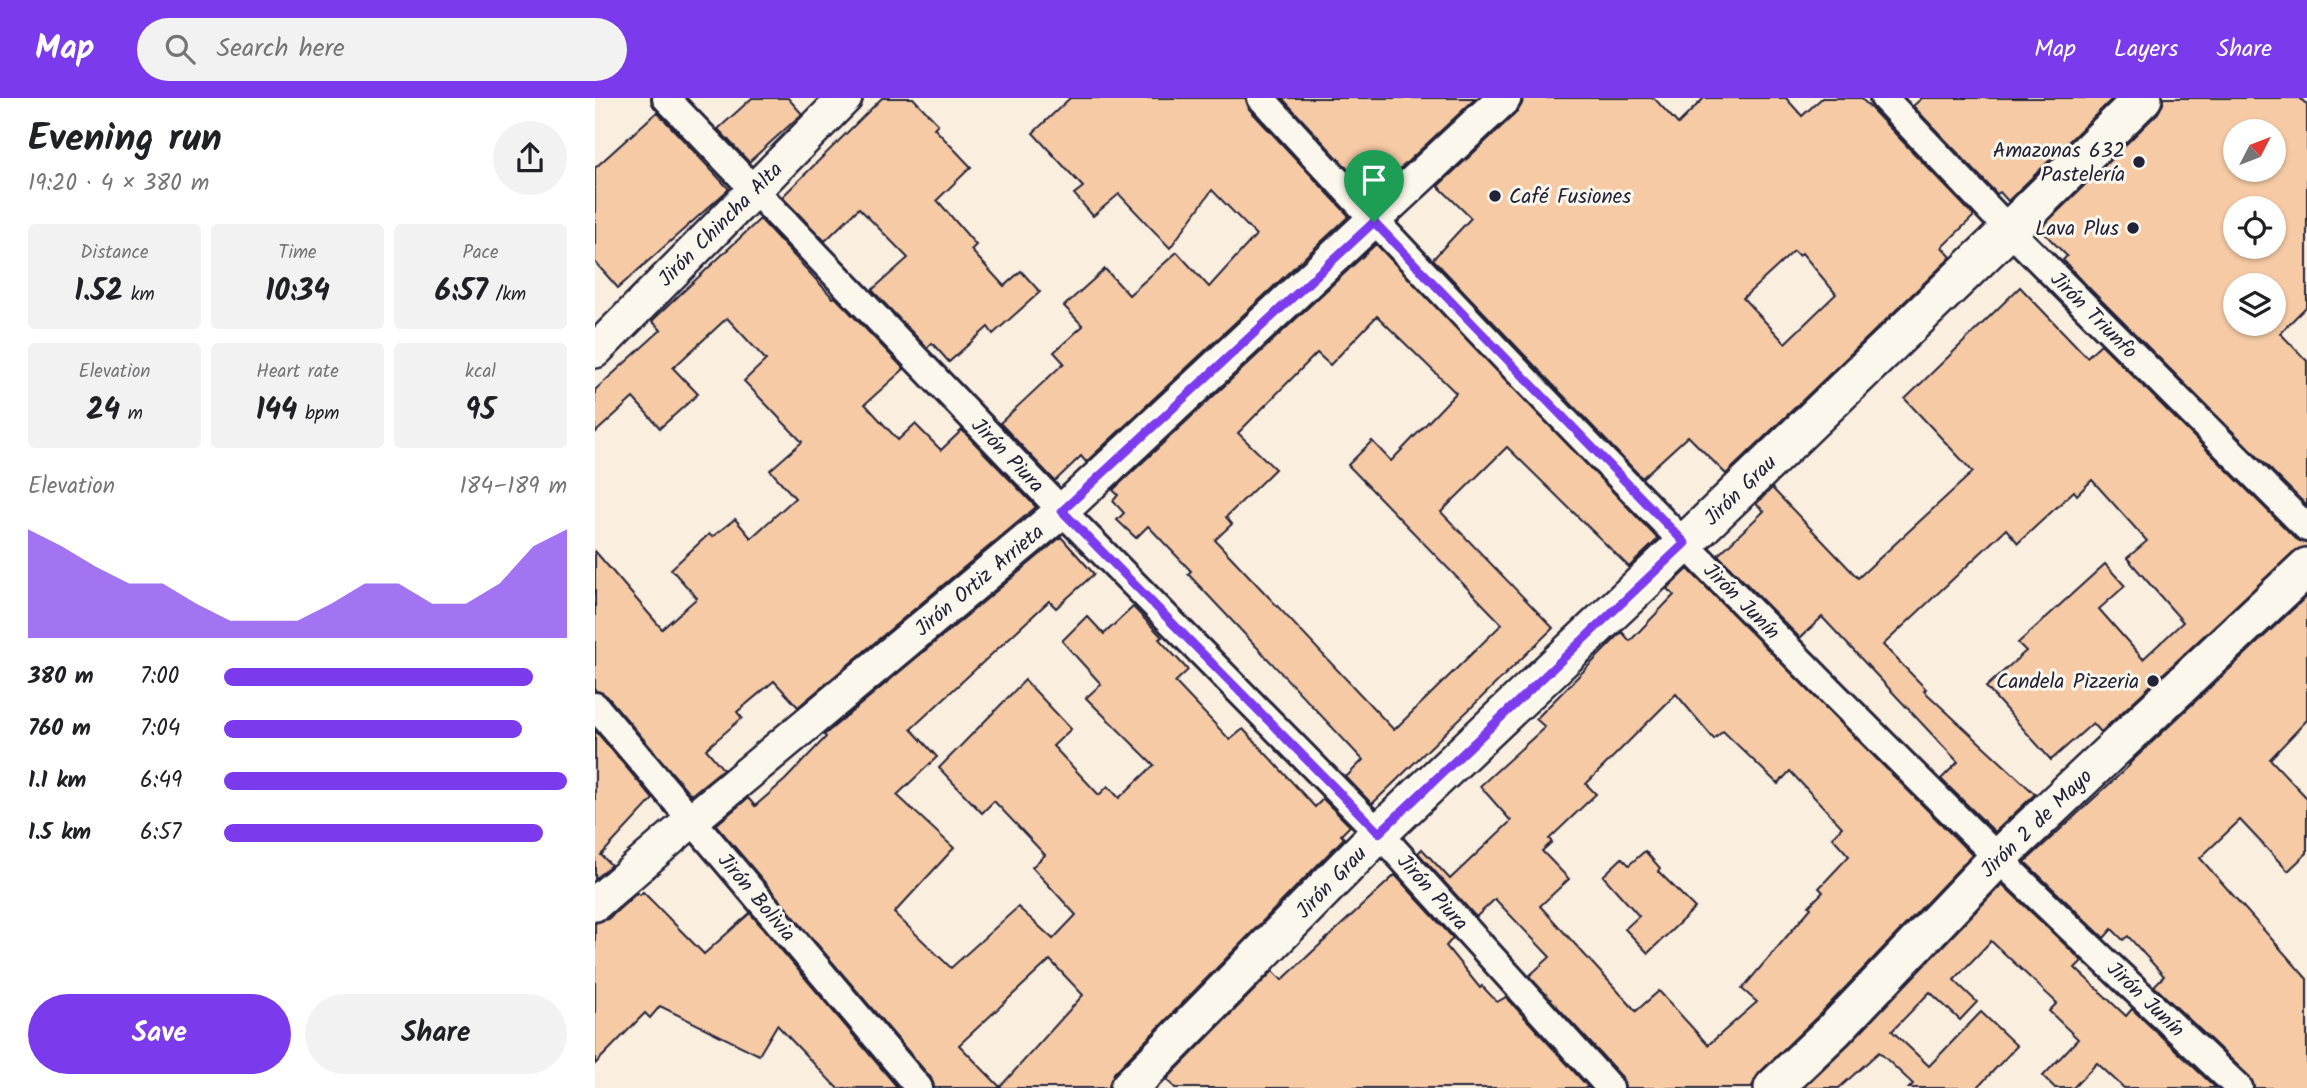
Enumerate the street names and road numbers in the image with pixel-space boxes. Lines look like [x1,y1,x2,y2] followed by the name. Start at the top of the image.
[651,155,791,295] street label: Jirón Chincha Alta
[2041,265,2144,368] street label: Jirón Triunfo
[962,411,1052,501] street label: Jirón Piura
[1697,448,1785,534] street label: Jirón Grau
[908,517,1052,645] street label: Jirón Ortiz Arrieta
[1695,556,1787,648] street label: Jirón Junín
[1973,762,2101,887] street label: Jirón 2 de Mayo
[1289,839,1375,927] street label: Jirón Grau
[709,846,803,950] street label: Jirón Bolivia
[1388,847,1476,939] street label: Jirón Piura
[2098,954,2192,1046] street label: Jirón Junín

